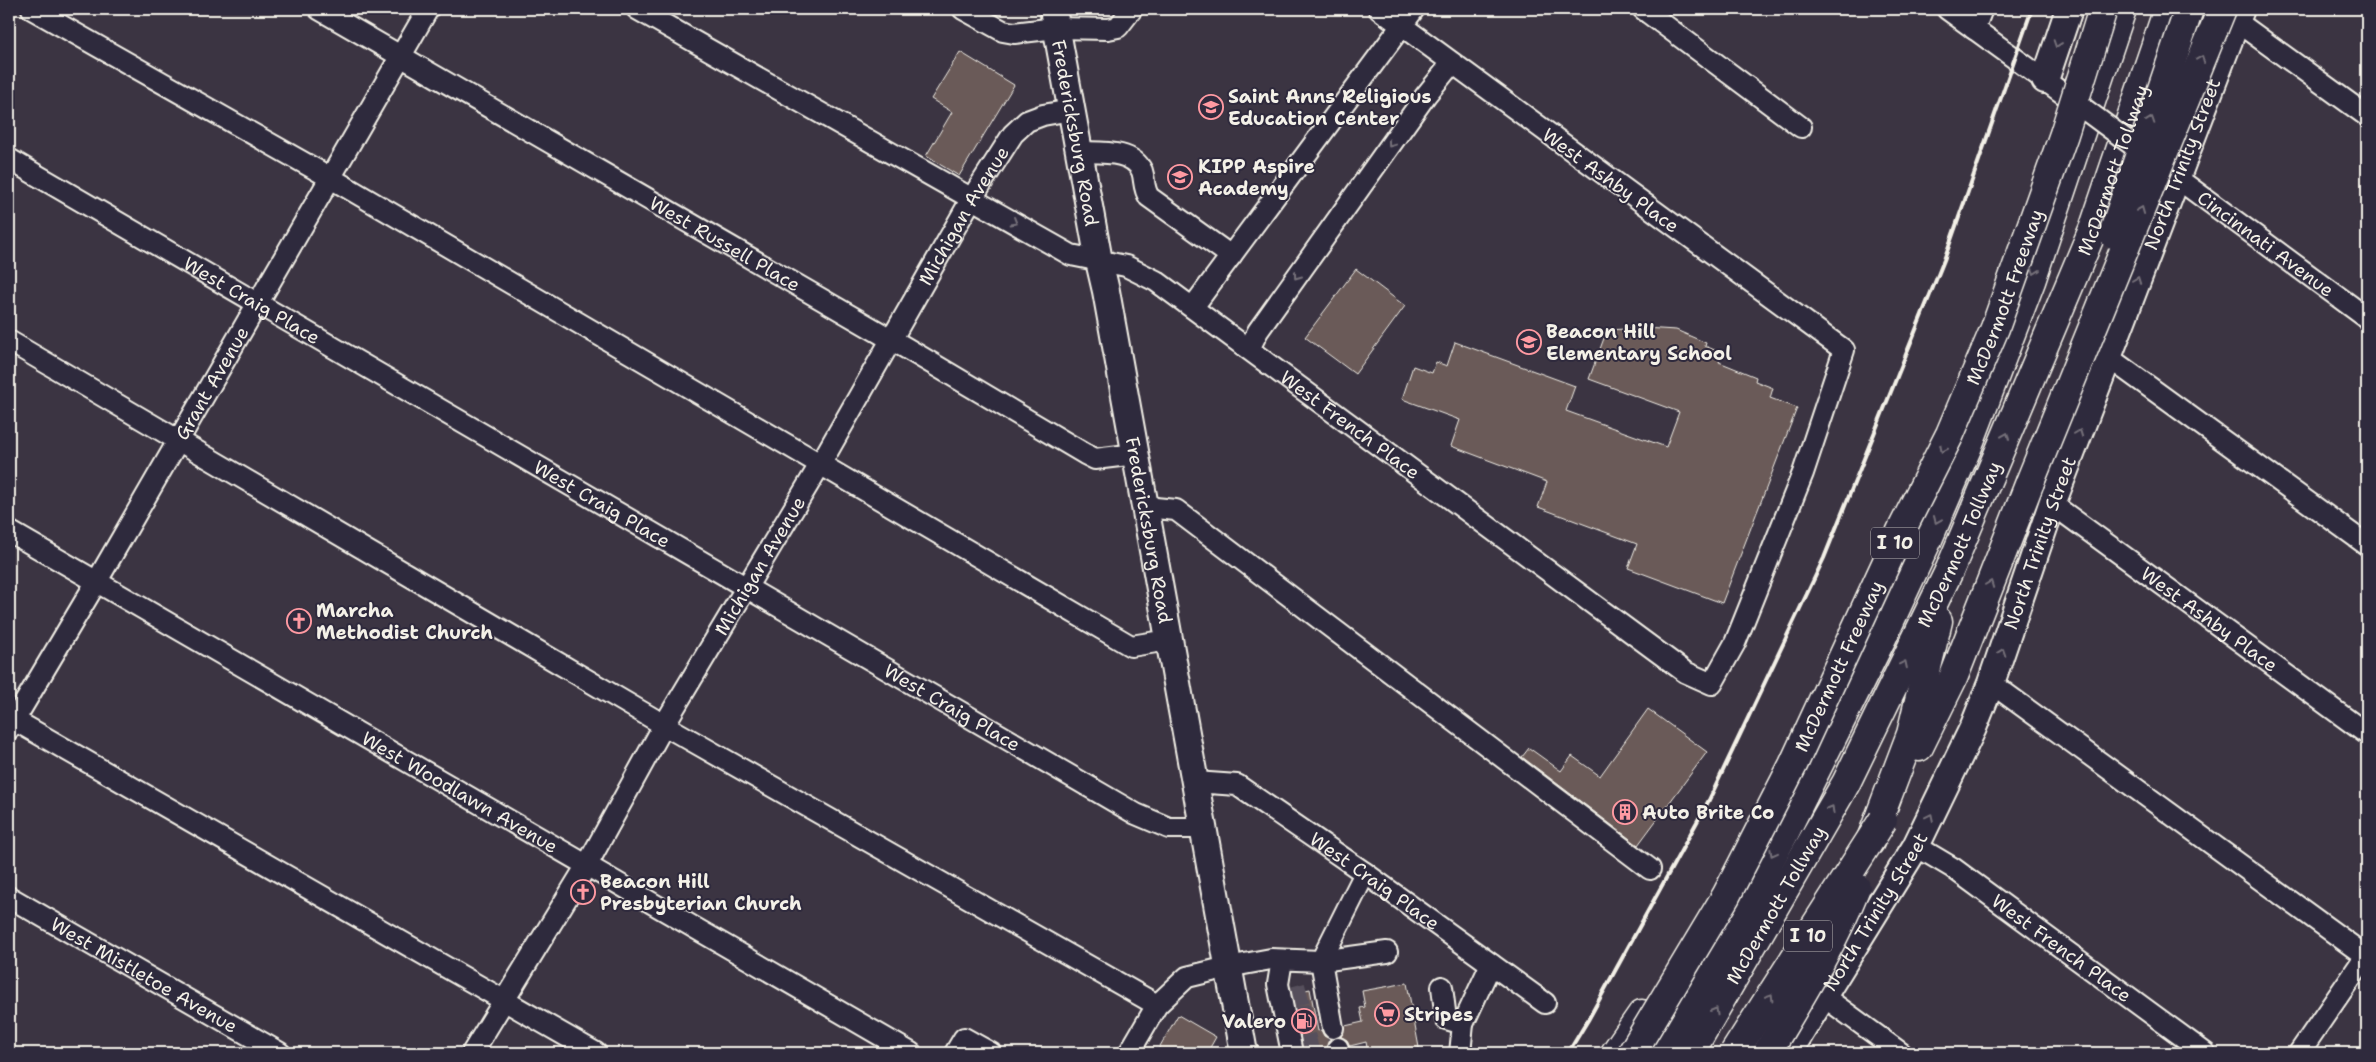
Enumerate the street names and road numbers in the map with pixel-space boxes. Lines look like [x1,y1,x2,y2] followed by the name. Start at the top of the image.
[1046,38,1104,228] street label: Fredericksburg Road
[2138,75,2226,254] street label: North Trinity Street
[2072,81,2154,259] street label: McDermott Tollway
[1537,122,1684,239] street label: West Ashby Place
[913,142,1015,290] street label: Michigan Avenue
[2192,185,2339,303] street label: Cincinnati Avenue
[645,191,805,297] street label: West Russell Place
[1960,206,2049,389] street label: McDermott Freeway
[179,251,325,350] street label: West Craig Place
[169,322,255,445] street label: Grant Avenue
[1275,365,1425,485] street label: West French Place
[1120,435,1178,625] street label: Fredericksburg Road
[1998,453,2082,633] street label: North Trinity Street
[529,455,675,554] street label: West Craig Place
[1912,458,2007,632] street label: McDermott Tollway
[709,492,811,640] street label: Michigan Avenue
[1871,528,1919,558] road number: I 10
[2136,561,2283,678] street label: West Ashby Place
[1789,577,1889,756] street label: McDermott Freeway
[879,658,1025,757] street label: West Craig Place
[357,726,562,859] street label: West Woodlawn Avenue
[1720,821,1832,989] street label: McDermott Tollway
[1305,827,1445,936] street label: West Craig Place
[1817,829,1934,996] street label: North Trinity Street
[1986,889,2137,1008] street label: West French Place
[46,912,242,1039] street label: West Mistletoe Avenue
[1784,920,1832,951] road number: I 10

